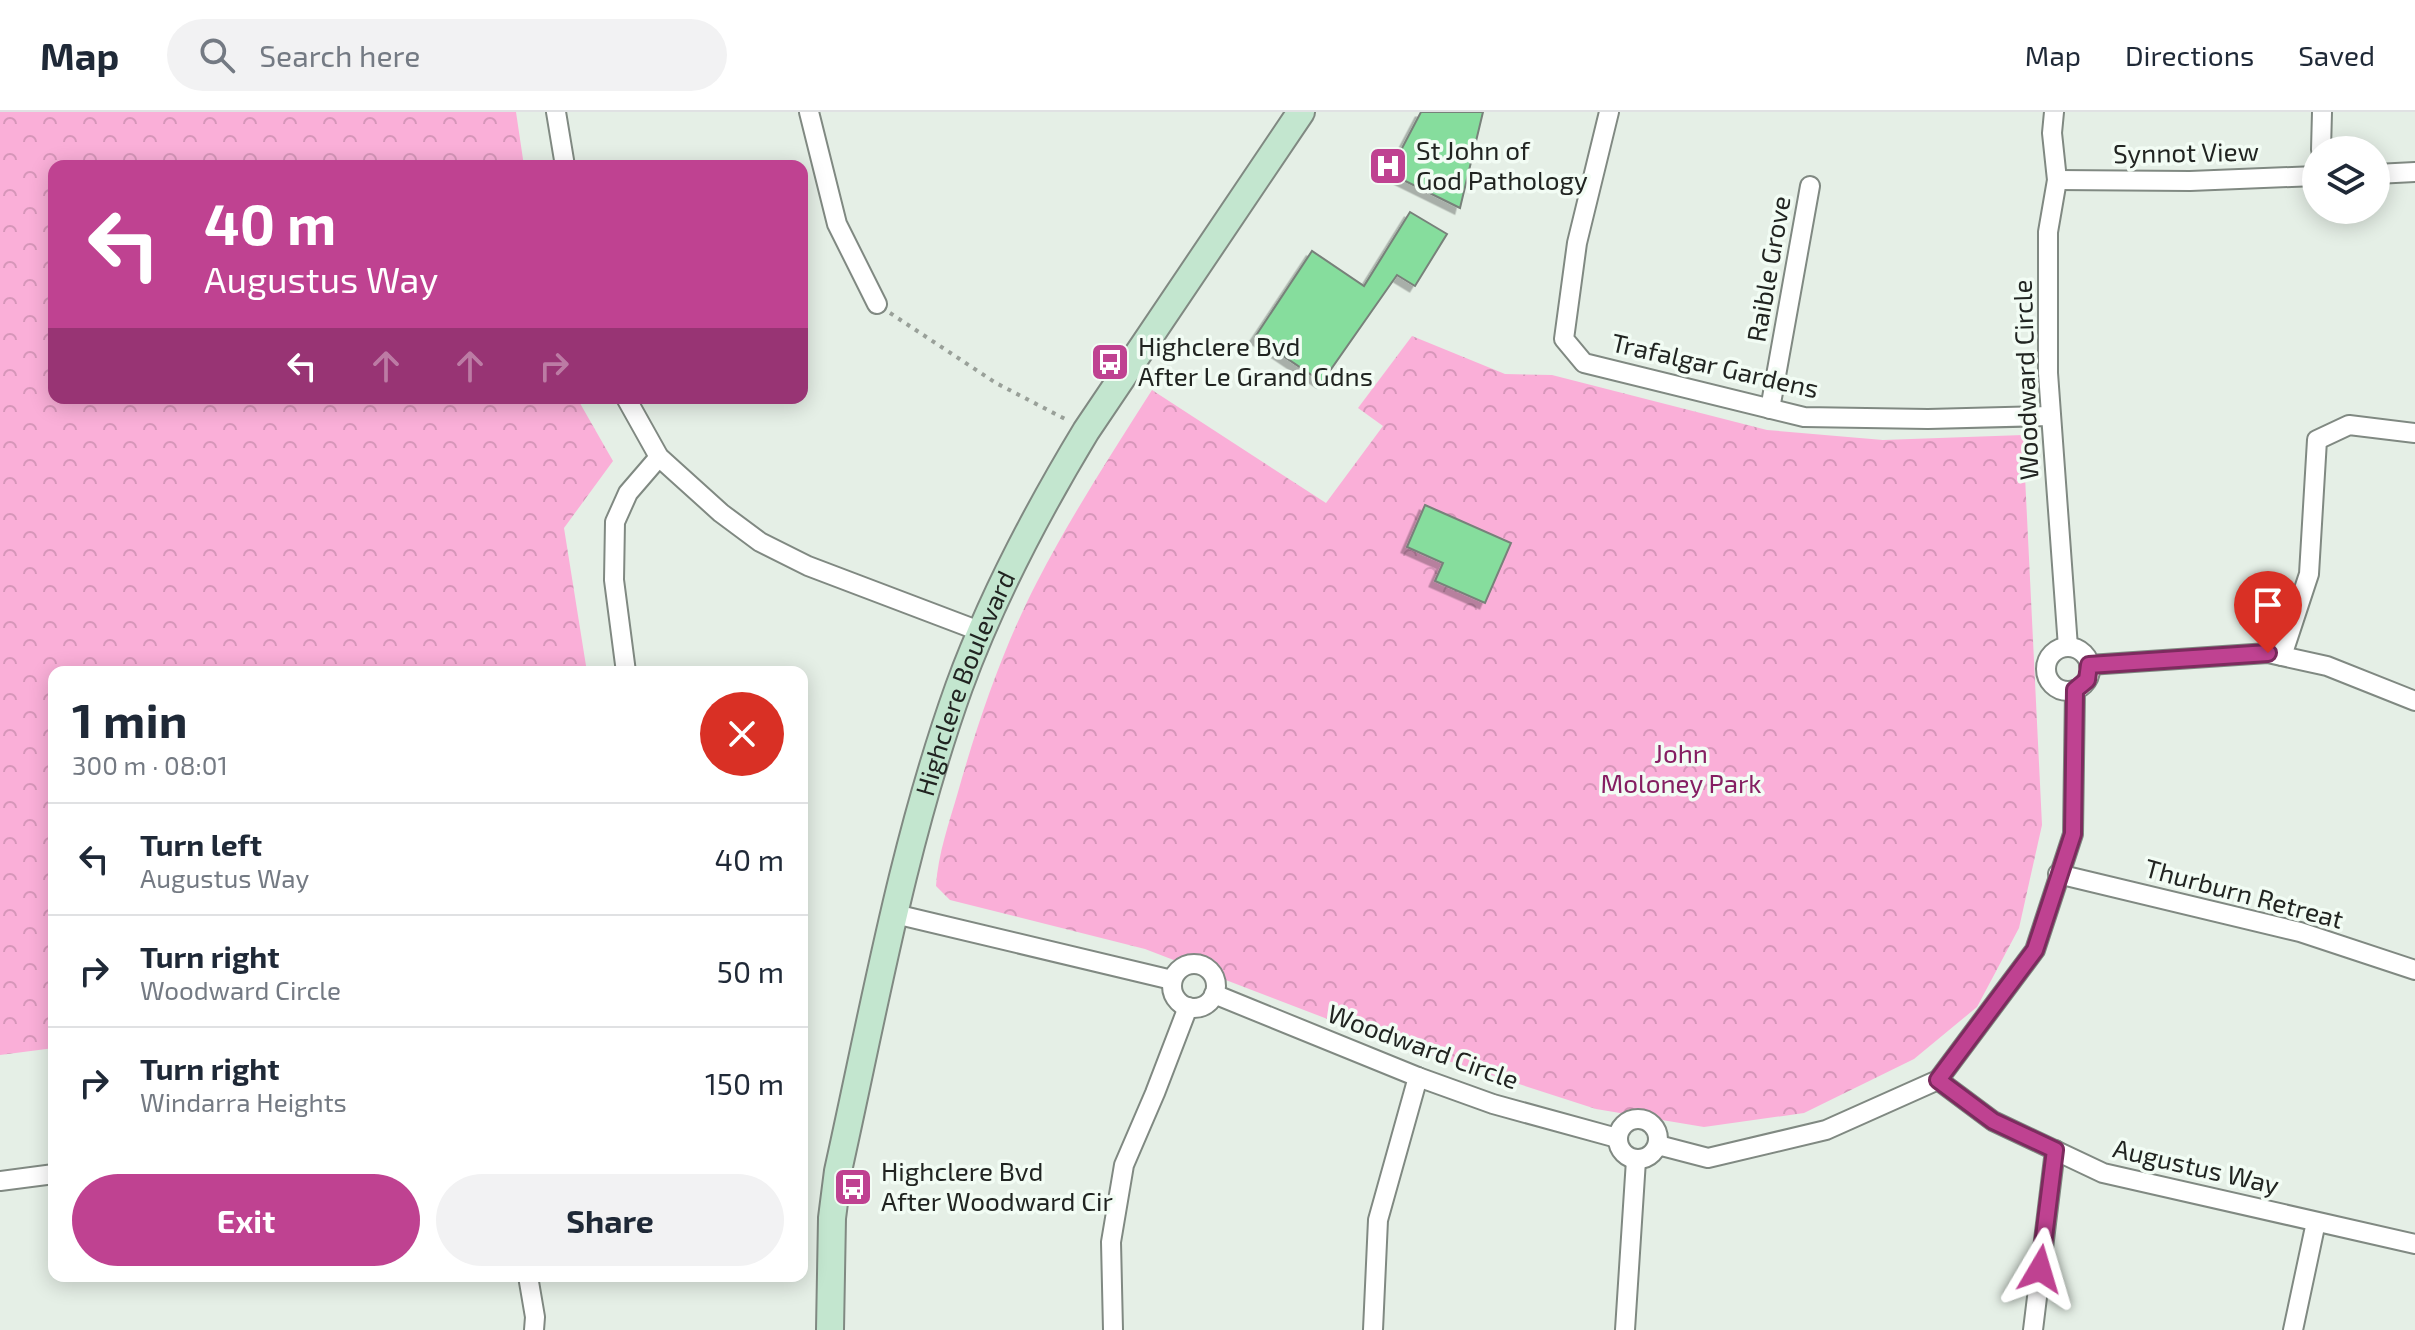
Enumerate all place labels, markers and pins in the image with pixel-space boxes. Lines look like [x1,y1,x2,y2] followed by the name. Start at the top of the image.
[1416,134,1588,195] place label: St John of God Pathology
[1367,145,1409,187] hospital icon: St John of God Pathology
[1138,330,1373,391] place label: Highclere Bvd After Le Grand Gdns
[1089,341,1131,383] bus stop icon: Highclere Bvd After Le Grand Gdns
[2234,571,2302,653] pin
[881,1155,1113,1216] place label: Highclere Bvd After Woodward Cir
[832,1166,874,1208] bus stop icon: Highclere Bvd After Woodward Cir

